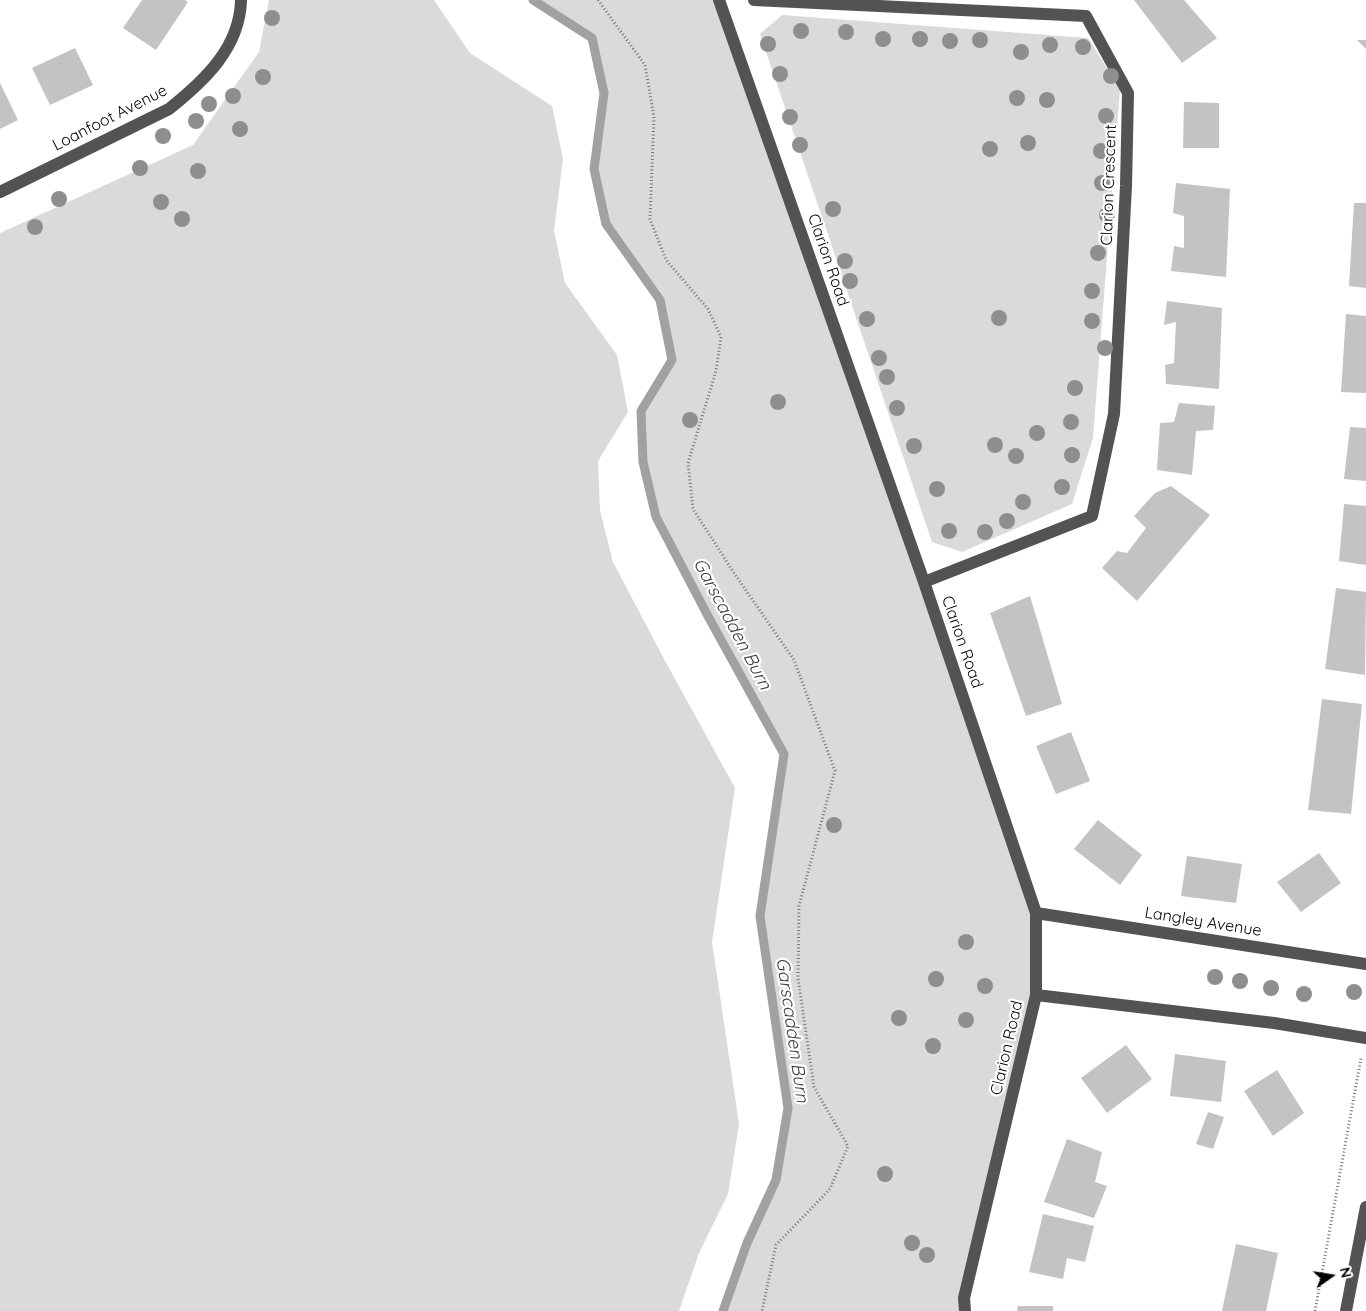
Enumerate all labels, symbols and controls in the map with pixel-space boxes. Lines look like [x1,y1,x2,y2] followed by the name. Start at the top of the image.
[49,81,171,155] street label: Loanfoot Avenue
[1097,124,1121,246] street label: Clarion Crescent
[803,211,853,309] street label: Clarion Road
[688,555,776,693] water label: Garscadden Burn
[937,593,987,691] street label: Clarion Road
[1143,903,1263,941] street label: Langley Avenue
[771,956,813,1104] water label: Garscadden Burn
[987,999,1027,1097] street label: Clarion Road
[1306,1251,1356,1301] north arrow
[1336,1266,1356,1280] text: N

